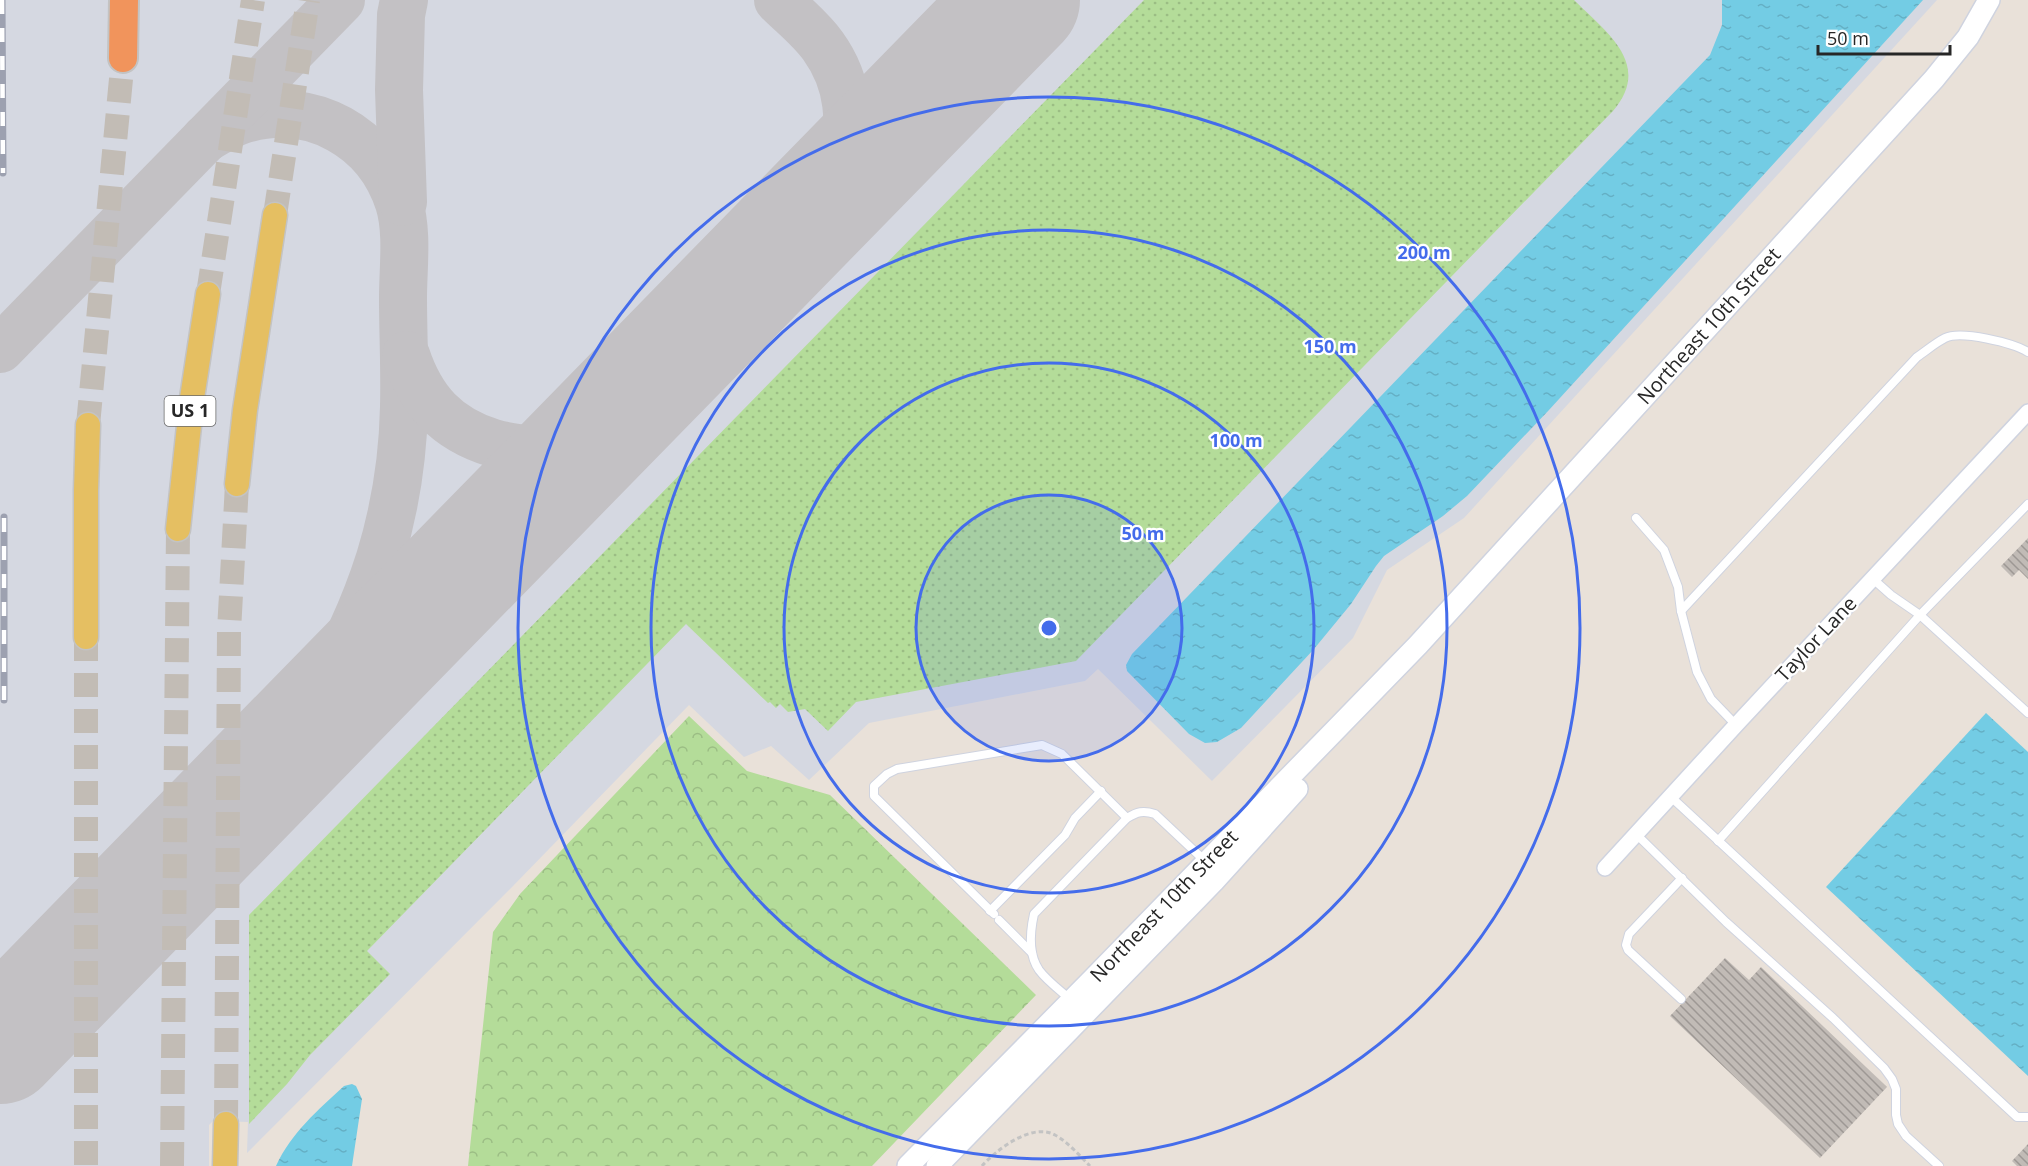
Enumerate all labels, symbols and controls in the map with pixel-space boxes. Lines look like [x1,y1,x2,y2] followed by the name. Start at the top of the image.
[1818,18,1950,56] scale bar
[1827,26,1869,50] text: 50 m
[1397,240,1451,264] text: 200 m
[1631,242,1786,410] street label: Northeast 10th Street
[1303,334,1357,358] text: 150 m
[164,396,216,426] road number: US 1
[1209,428,1263,452] text: 100 m
[1122,521,1164,545] text: 50 m
[1769,590,1862,687] street label: Taylor Lane
[1039,618,1059,638] centre of rings
[1084,824,1244,988] street label: Northeast 10th Street

